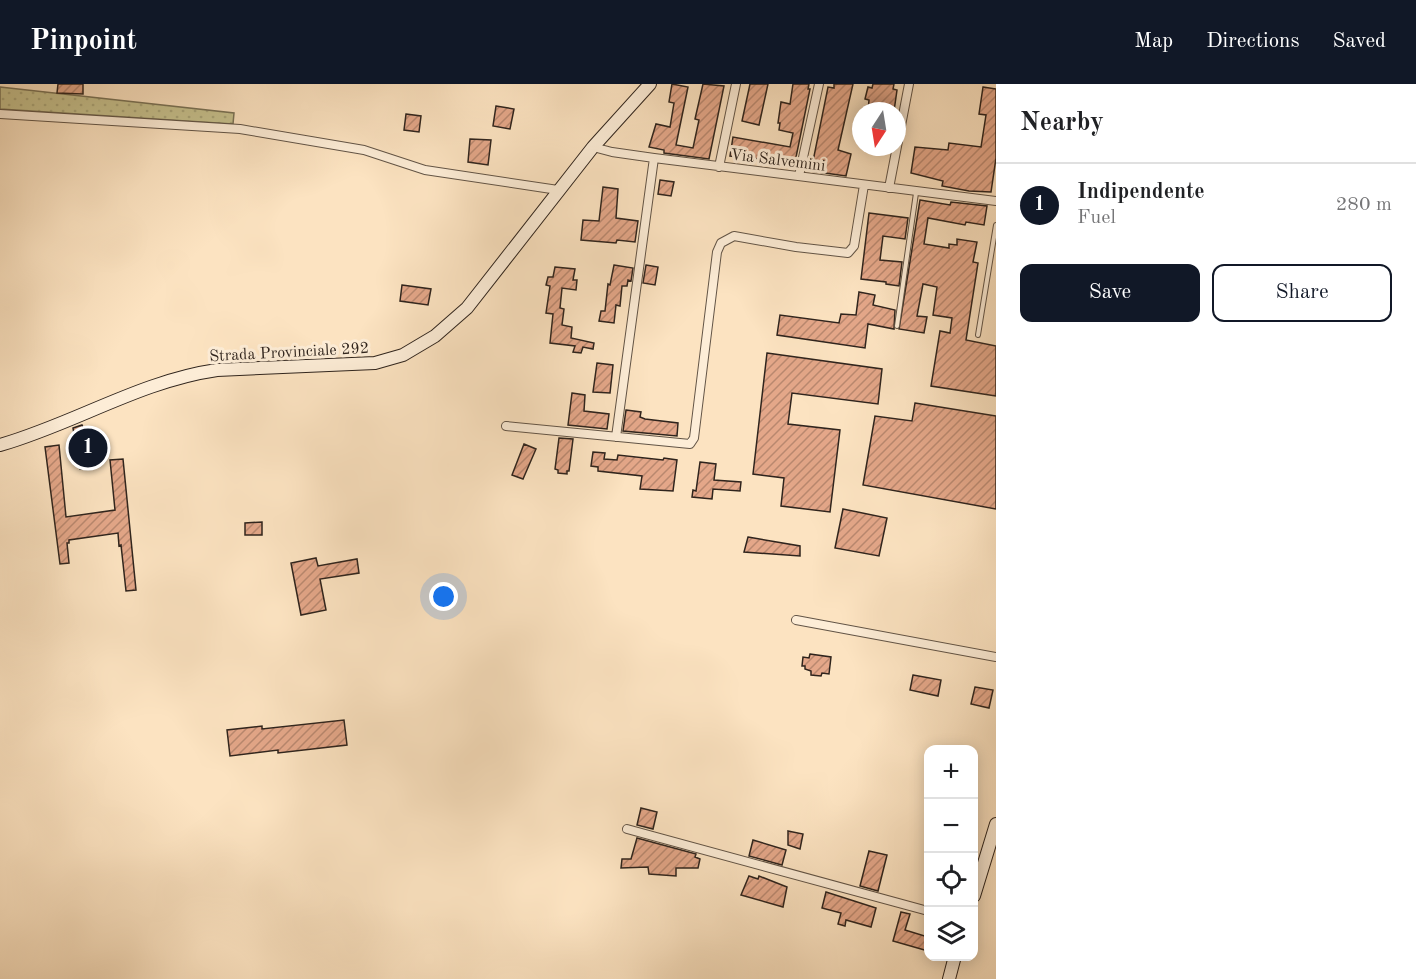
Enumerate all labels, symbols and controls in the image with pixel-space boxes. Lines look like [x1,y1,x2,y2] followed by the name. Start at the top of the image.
[30,28,137,56] text: Pinpoint
[1134,31,1173,52] text: Map
[1206,31,1300,52] text: Directions
[1333,31,1386,52] text: Saved
[852,102,906,156] north arrow
[1020,110,1104,136] text: Nearby
[729,147,826,175] street label: Via Salvemini
[1077,181,1205,203] text: Indipendente
[1034,195,1045,215] text: 1
[1336,195,1392,215] text: 280 m
[1077,208,1116,228] text: Fuel
[1020,264,1200,322] button: Save
[1212,264,1392,322] button: Share
[209,341,369,365] street label: Strada Provinciale 292
[68,426,107,470] pin: 1
[429,582,458,611] your location
[924,745,978,961] map controls
[924,745,978,799] button: +
[924,799,978,853] button: −
[924,853,978,907] button: locate
[924,907,978,961] button: layers

